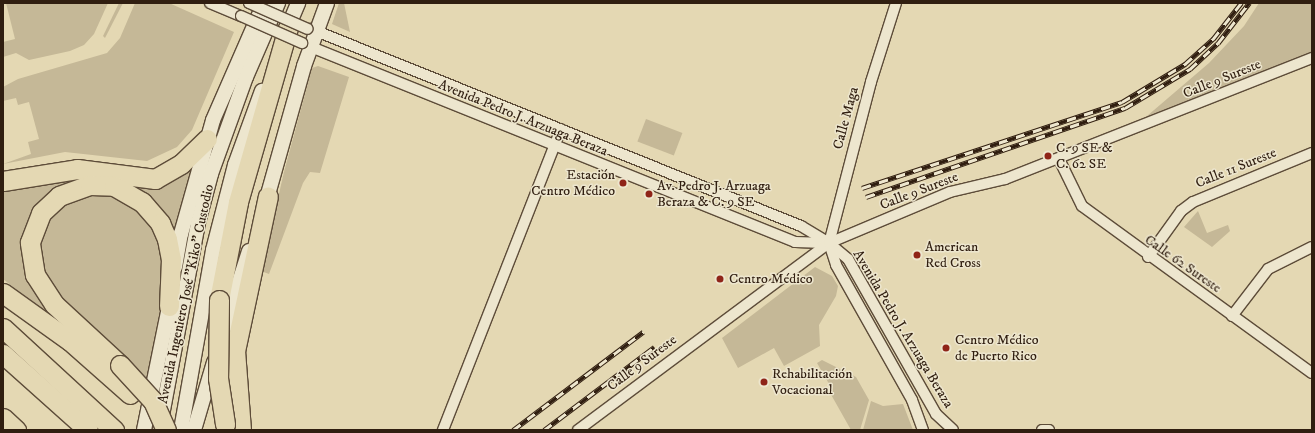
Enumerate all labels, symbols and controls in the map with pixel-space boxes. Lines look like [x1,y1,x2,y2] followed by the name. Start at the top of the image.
[1181,56,1263,102] street label: Calle 9 Sureste
[436,76,610,160] street label: Avenida Pedro J. Arzuaga Beraza
[830,85,862,151] street label: Calle Maga
[1056,140,1113,172] place label: C. 9 SE & C. 62 SE
[1193,144,1279,192] street label: Calle 11 Sureste
[1043,151,1053,161] marker: C. 9 SE & C. 62 SE
[531,167,615,200] place label: Estación Centro Médico
[877,168,961,214] street label: Calle 9 Sureste
[618,178,628,188] marker: Estación Centro Médico
[657,178,771,210] place label: Av. Pedro J. Arzuaga Beraza & C. 9 SE
[155,183,217,405] street label: Avenida Ingeniero José "Kiko" Custodio
[644,189,654,199] marker: Av. Pedro J. Arzuaga Beraza & C. 9 SE
[1141,231,1225,297] street label: Calle 62 Sureste
[925,239,981,272] place label: American Red Cross
[849,247,957,411] street label: Avenida Pedro J. Arzuaga Beraza
[912,250,922,260] marker: American Red Cross
[729,271,813,287] place label: Centro Médico
[714,273,726,285] marker: Centro Médico
[604,331,680,395] street label: Calle 9 Sureste
[955,332,1039,364] place label: Centro Médico de Puerto Rico
[940,342,952,354] marker: Centro Médico de Puerto Rico
[772,366,852,398] place label: Rehabilitación Vocacional
[759,377,769,387] marker: Rehabilitación Vocacional

